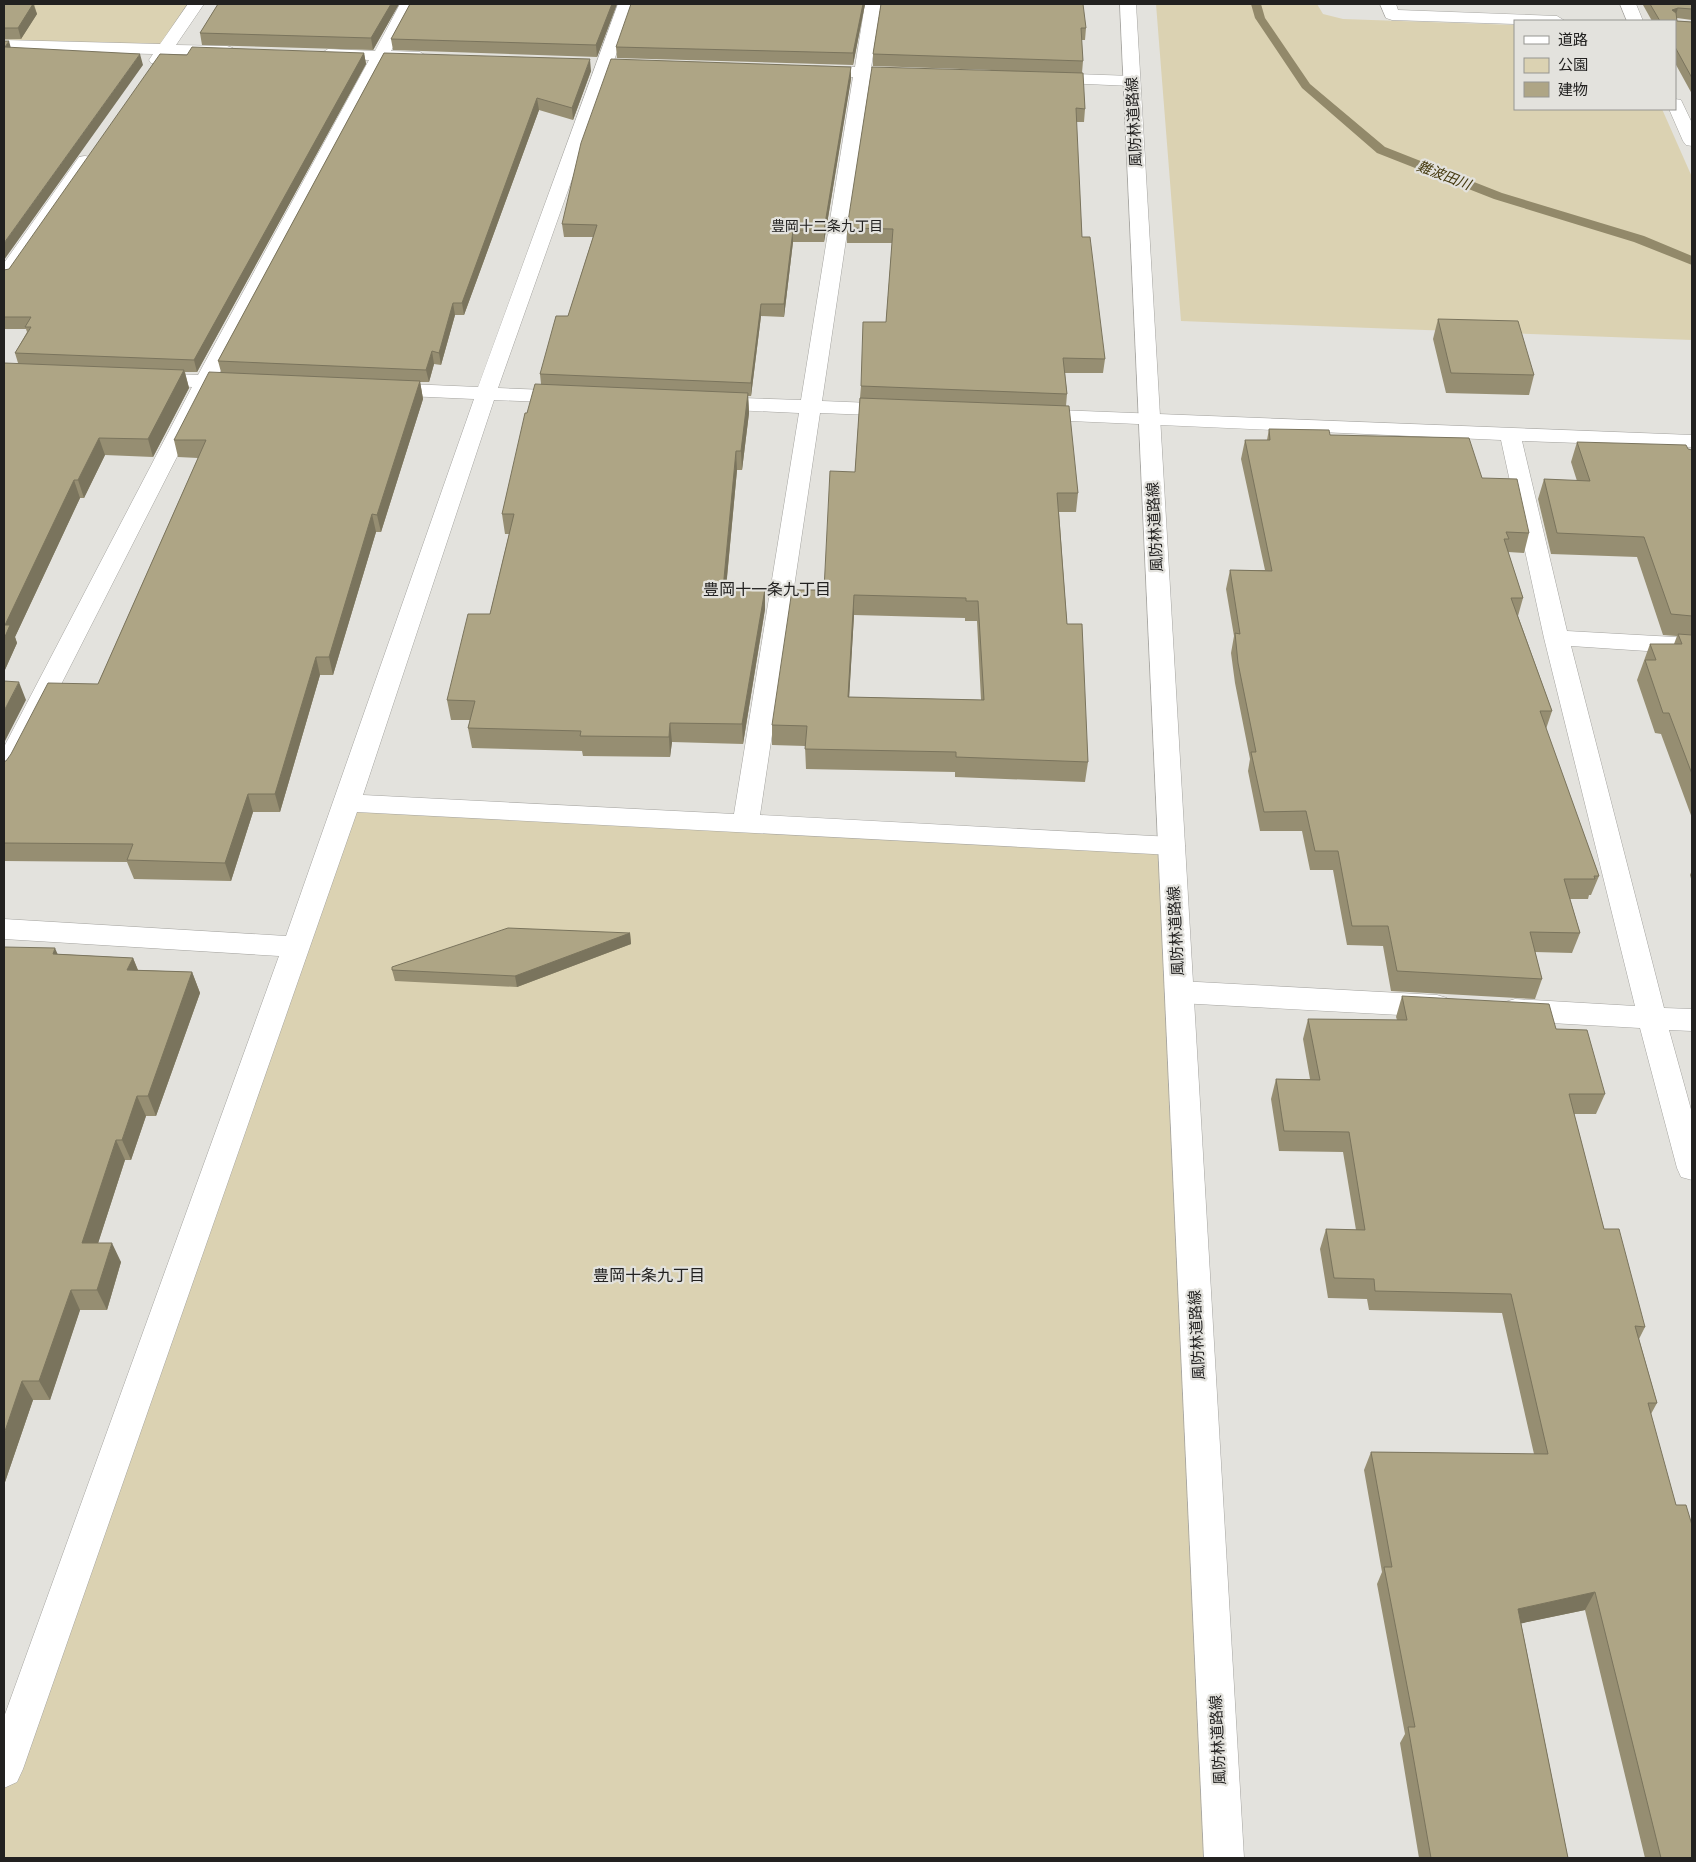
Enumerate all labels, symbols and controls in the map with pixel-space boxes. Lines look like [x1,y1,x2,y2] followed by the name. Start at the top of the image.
[1514,20,1676,110] legend
[1558,31,1588,48] text: 道路
[1558,56,1588,73] text: 公園
[1123,77,1144,167] street label: 風防林道路線
[1558,81,1588,98] text: 建物
[1415,157,1475,193] water label: 難波田川
[771,218,883,234] district label: 豊岡十二条九丁目
[1144,482,1165,572] street label: 風防林道路線
[703,581,831,598] district label: 豊岡十一条九丁目
[1165,886,1186,976] street label: 風防林道路線
[593,1267,705,1284] district label: 豊岡十条九丁目
[1186,1290,1207,1380] street label: 風防林道路線
[1207,1695,1228,1785] street label: 風防林道路線

